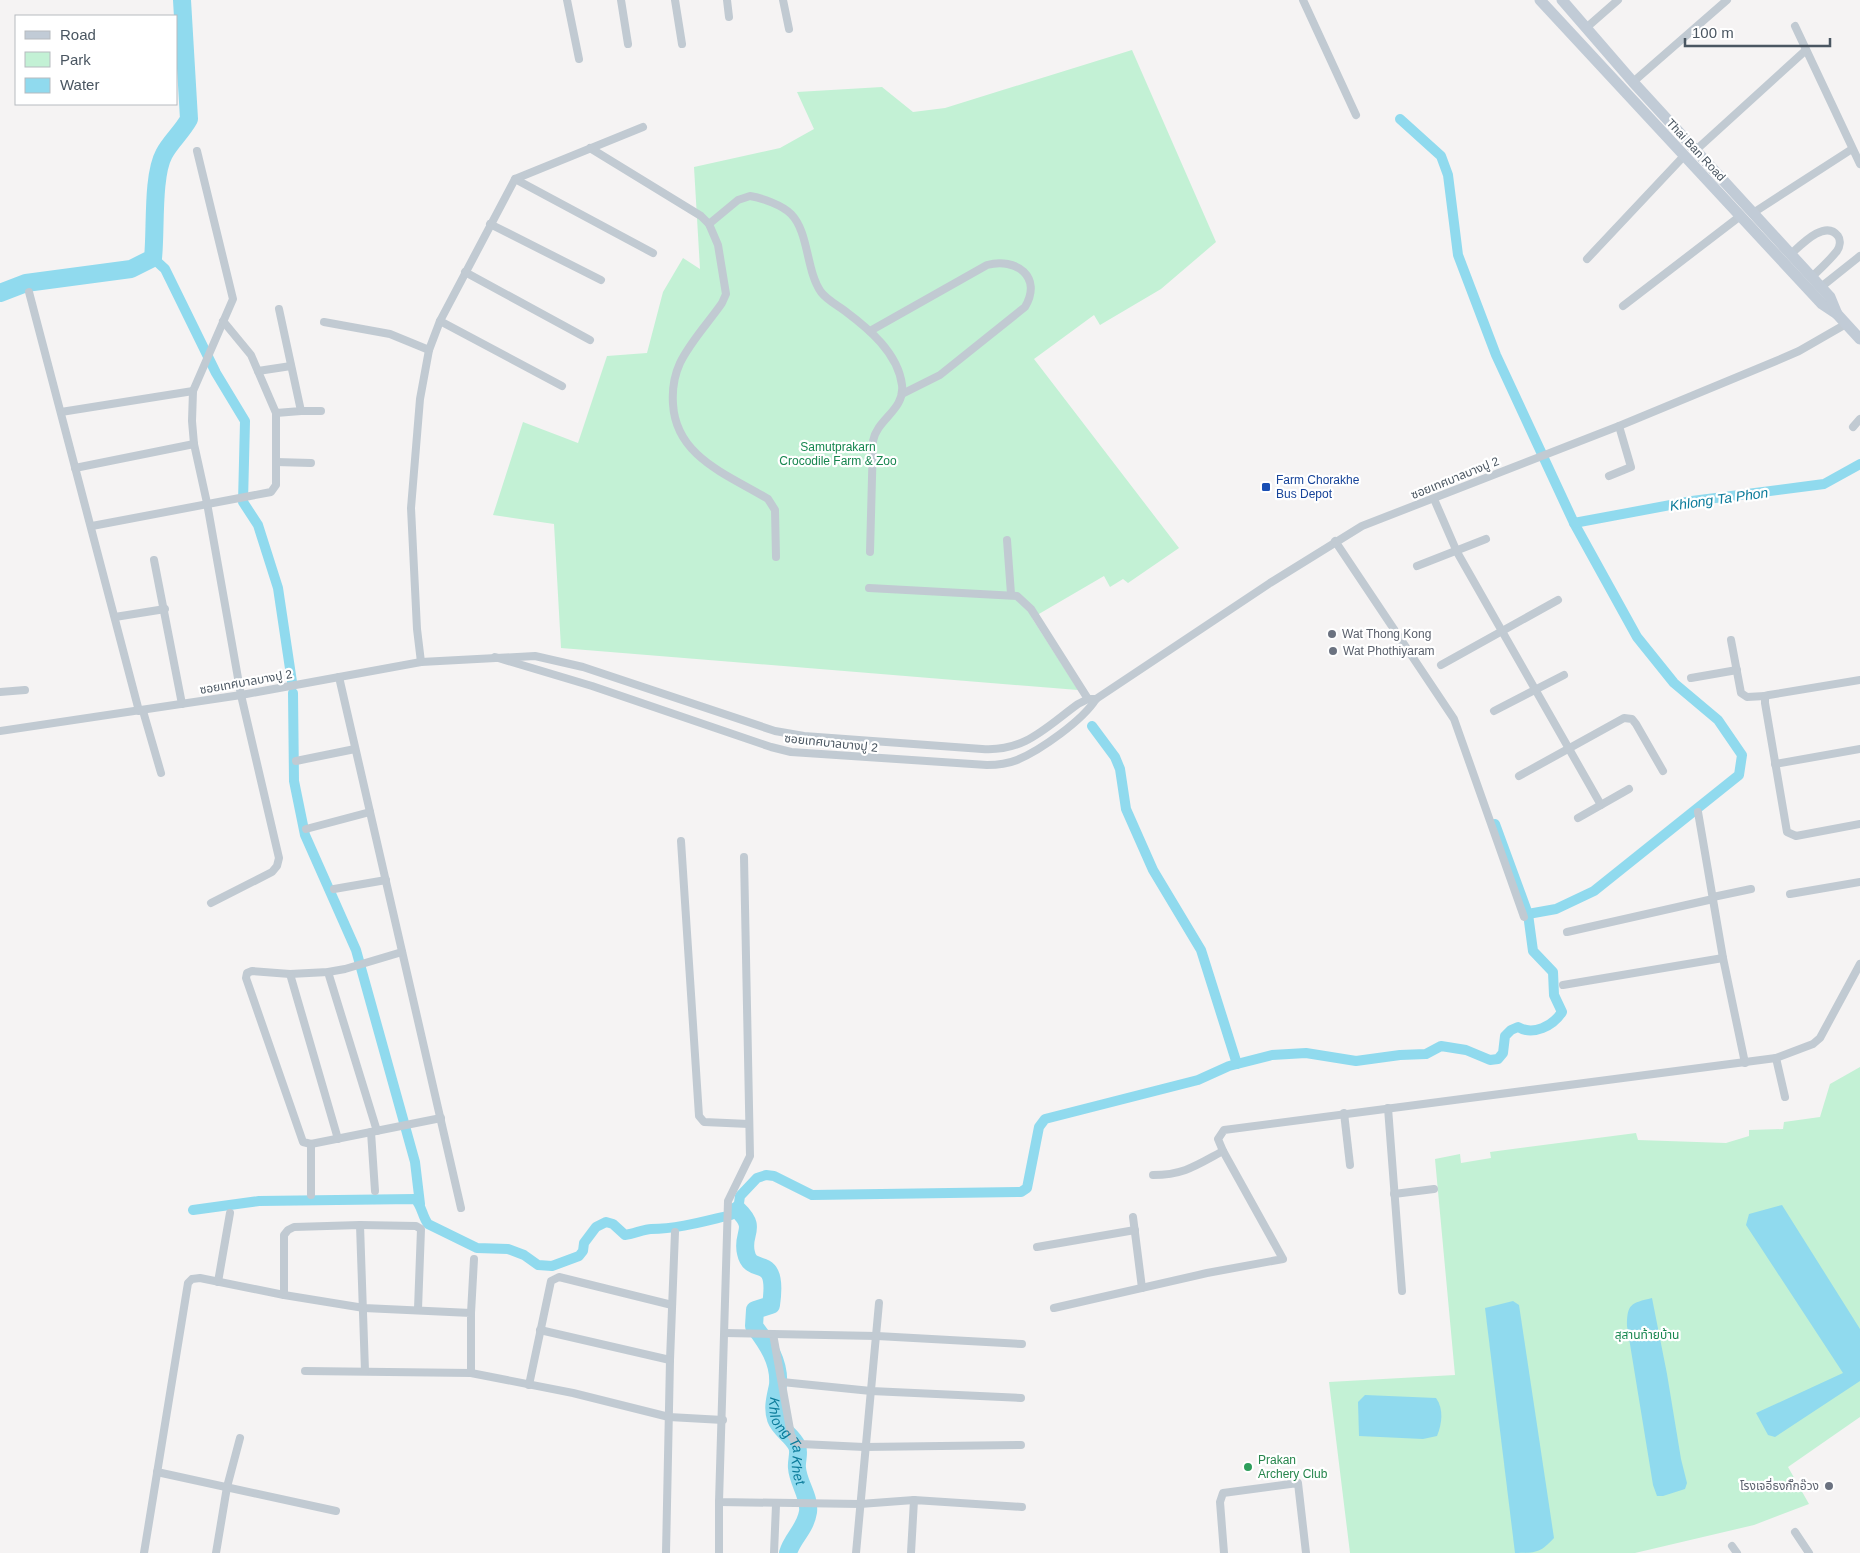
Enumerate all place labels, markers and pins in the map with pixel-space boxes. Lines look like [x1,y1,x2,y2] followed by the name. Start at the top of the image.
[1276,473,1360,501] place label: Farm Chorakhe Bus Depot
[1260,481,1272,493] marker: Farm Chorakhe Bus Depot
[1342,627,1431,641] place label: Wat Thong Kong
[1326,628,1338,640] marker: Wat Thong Kong
[1343,644,1435,658] place label: Wat Phothiyaram
[1327,645,1339,657] marker: Wat Phothiyaram
[1258,1453,1328,1481] place label: Prakan Archery Club
[1242,1461,1254,1473] marker: Prakan Archery Club
[1740,1477,1819,1493] place label: โรงเจอี่ธงกั๊กอ๊วง
[1823,1480,1835,1492] marker: โรงเจอี่ธงกั๊กอ๊วง

